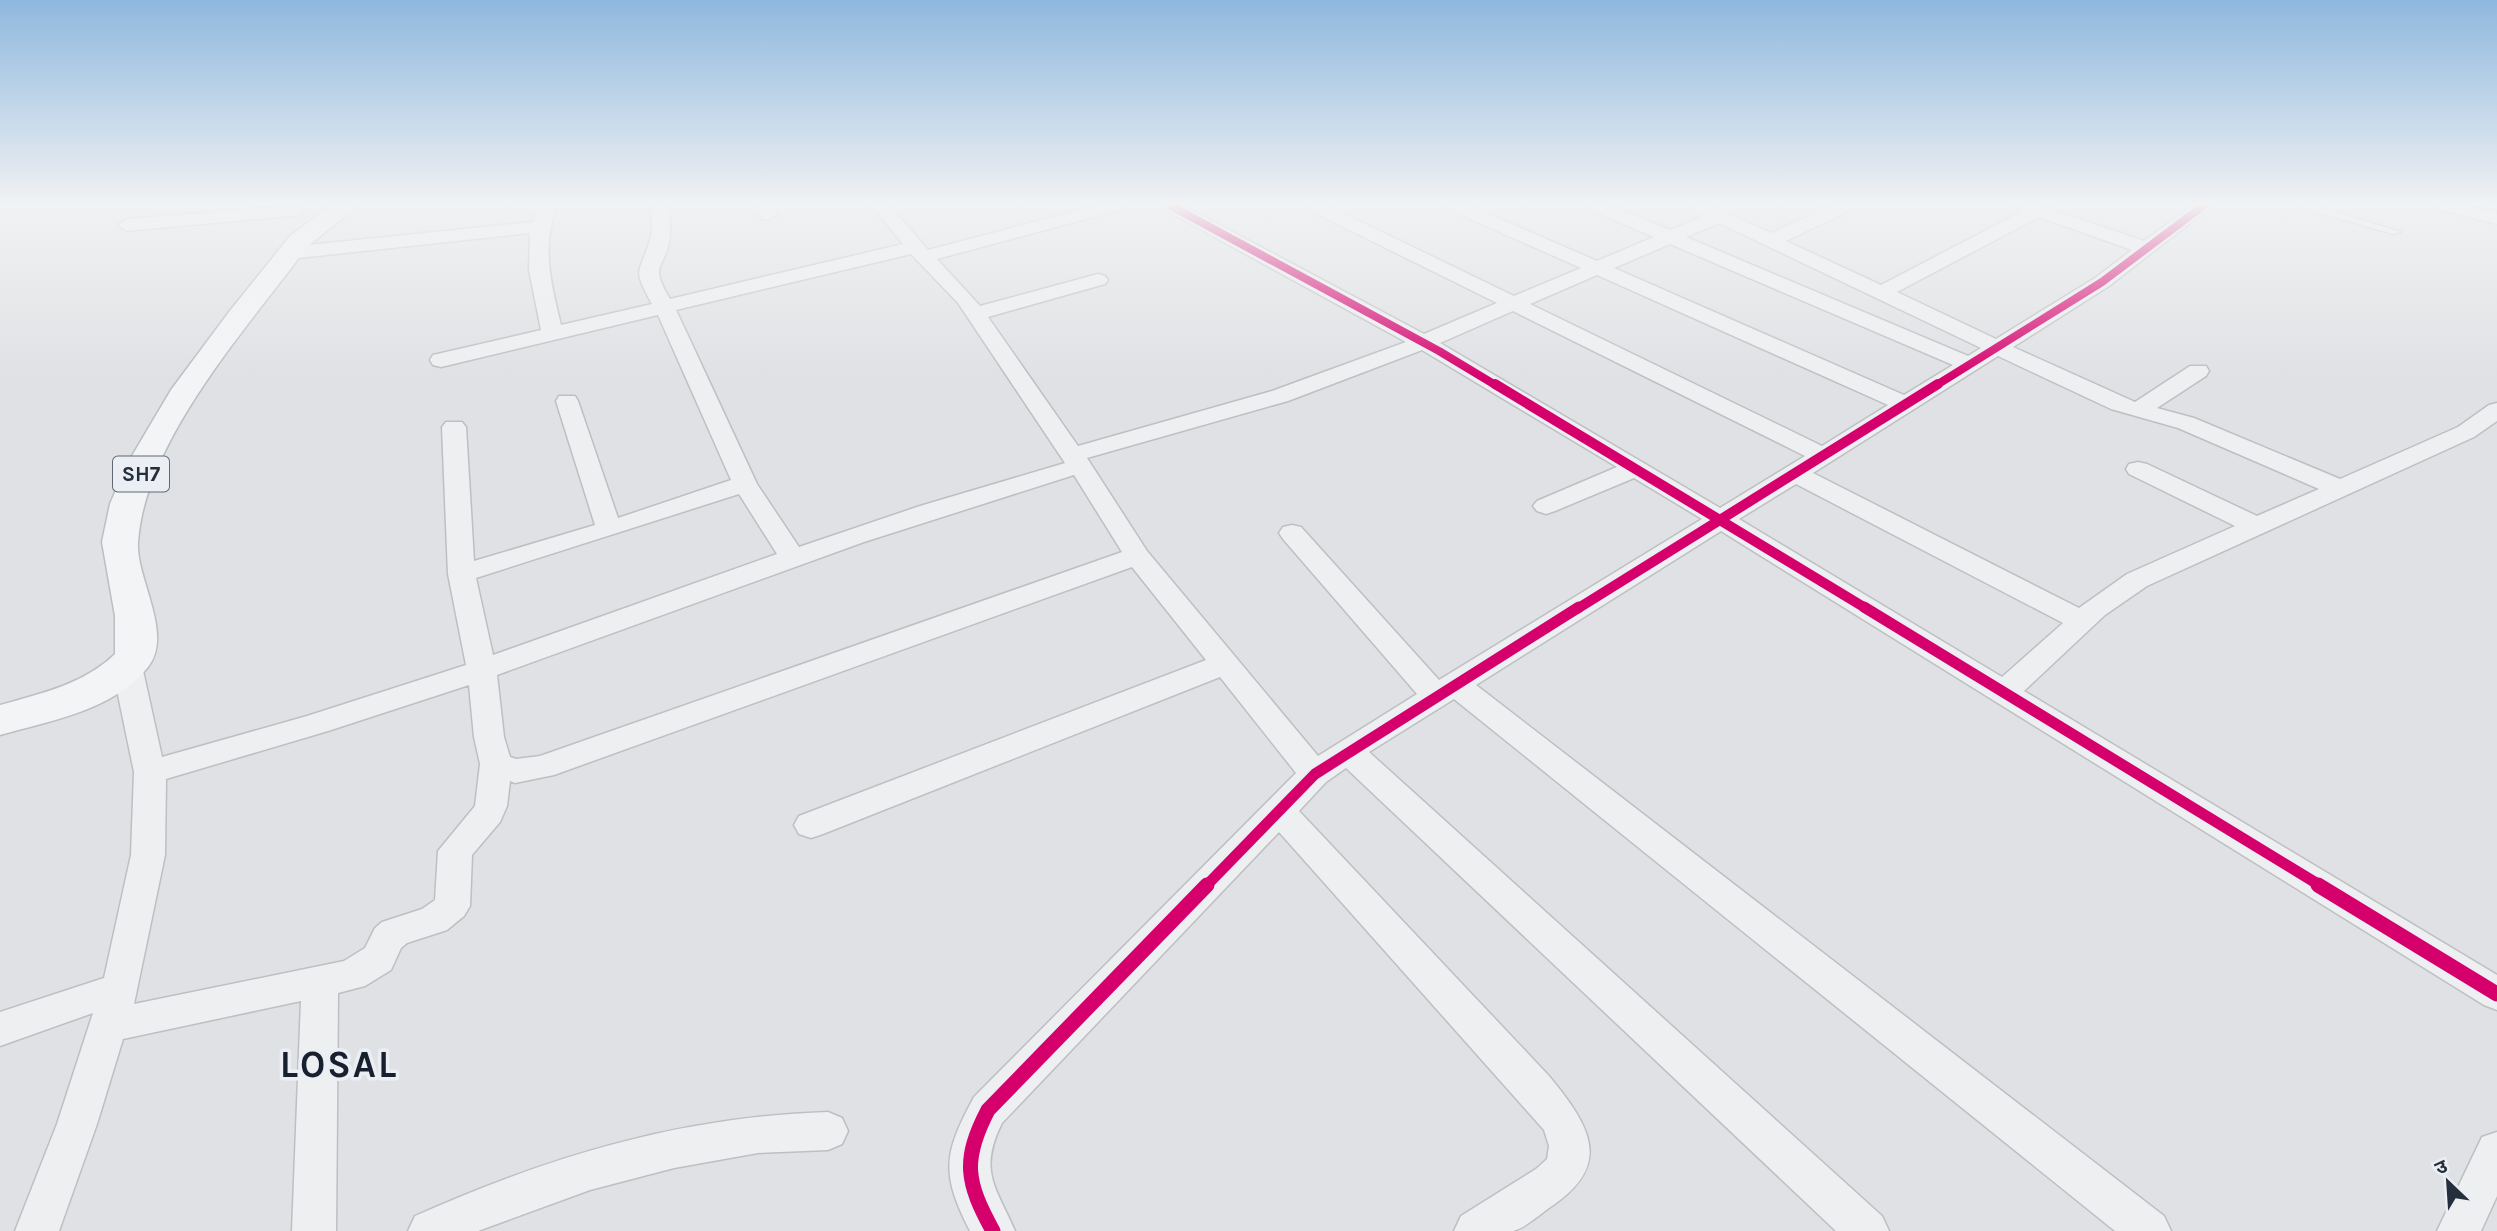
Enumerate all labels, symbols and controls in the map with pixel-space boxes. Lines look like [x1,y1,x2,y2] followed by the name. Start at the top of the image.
[113,456,169,491] road number: SH7
[280,1043,398,1086] district label: LOSAL
[2413,1147,2483,1217] north arrow
[2432,1155,2452,1180] text: उ

